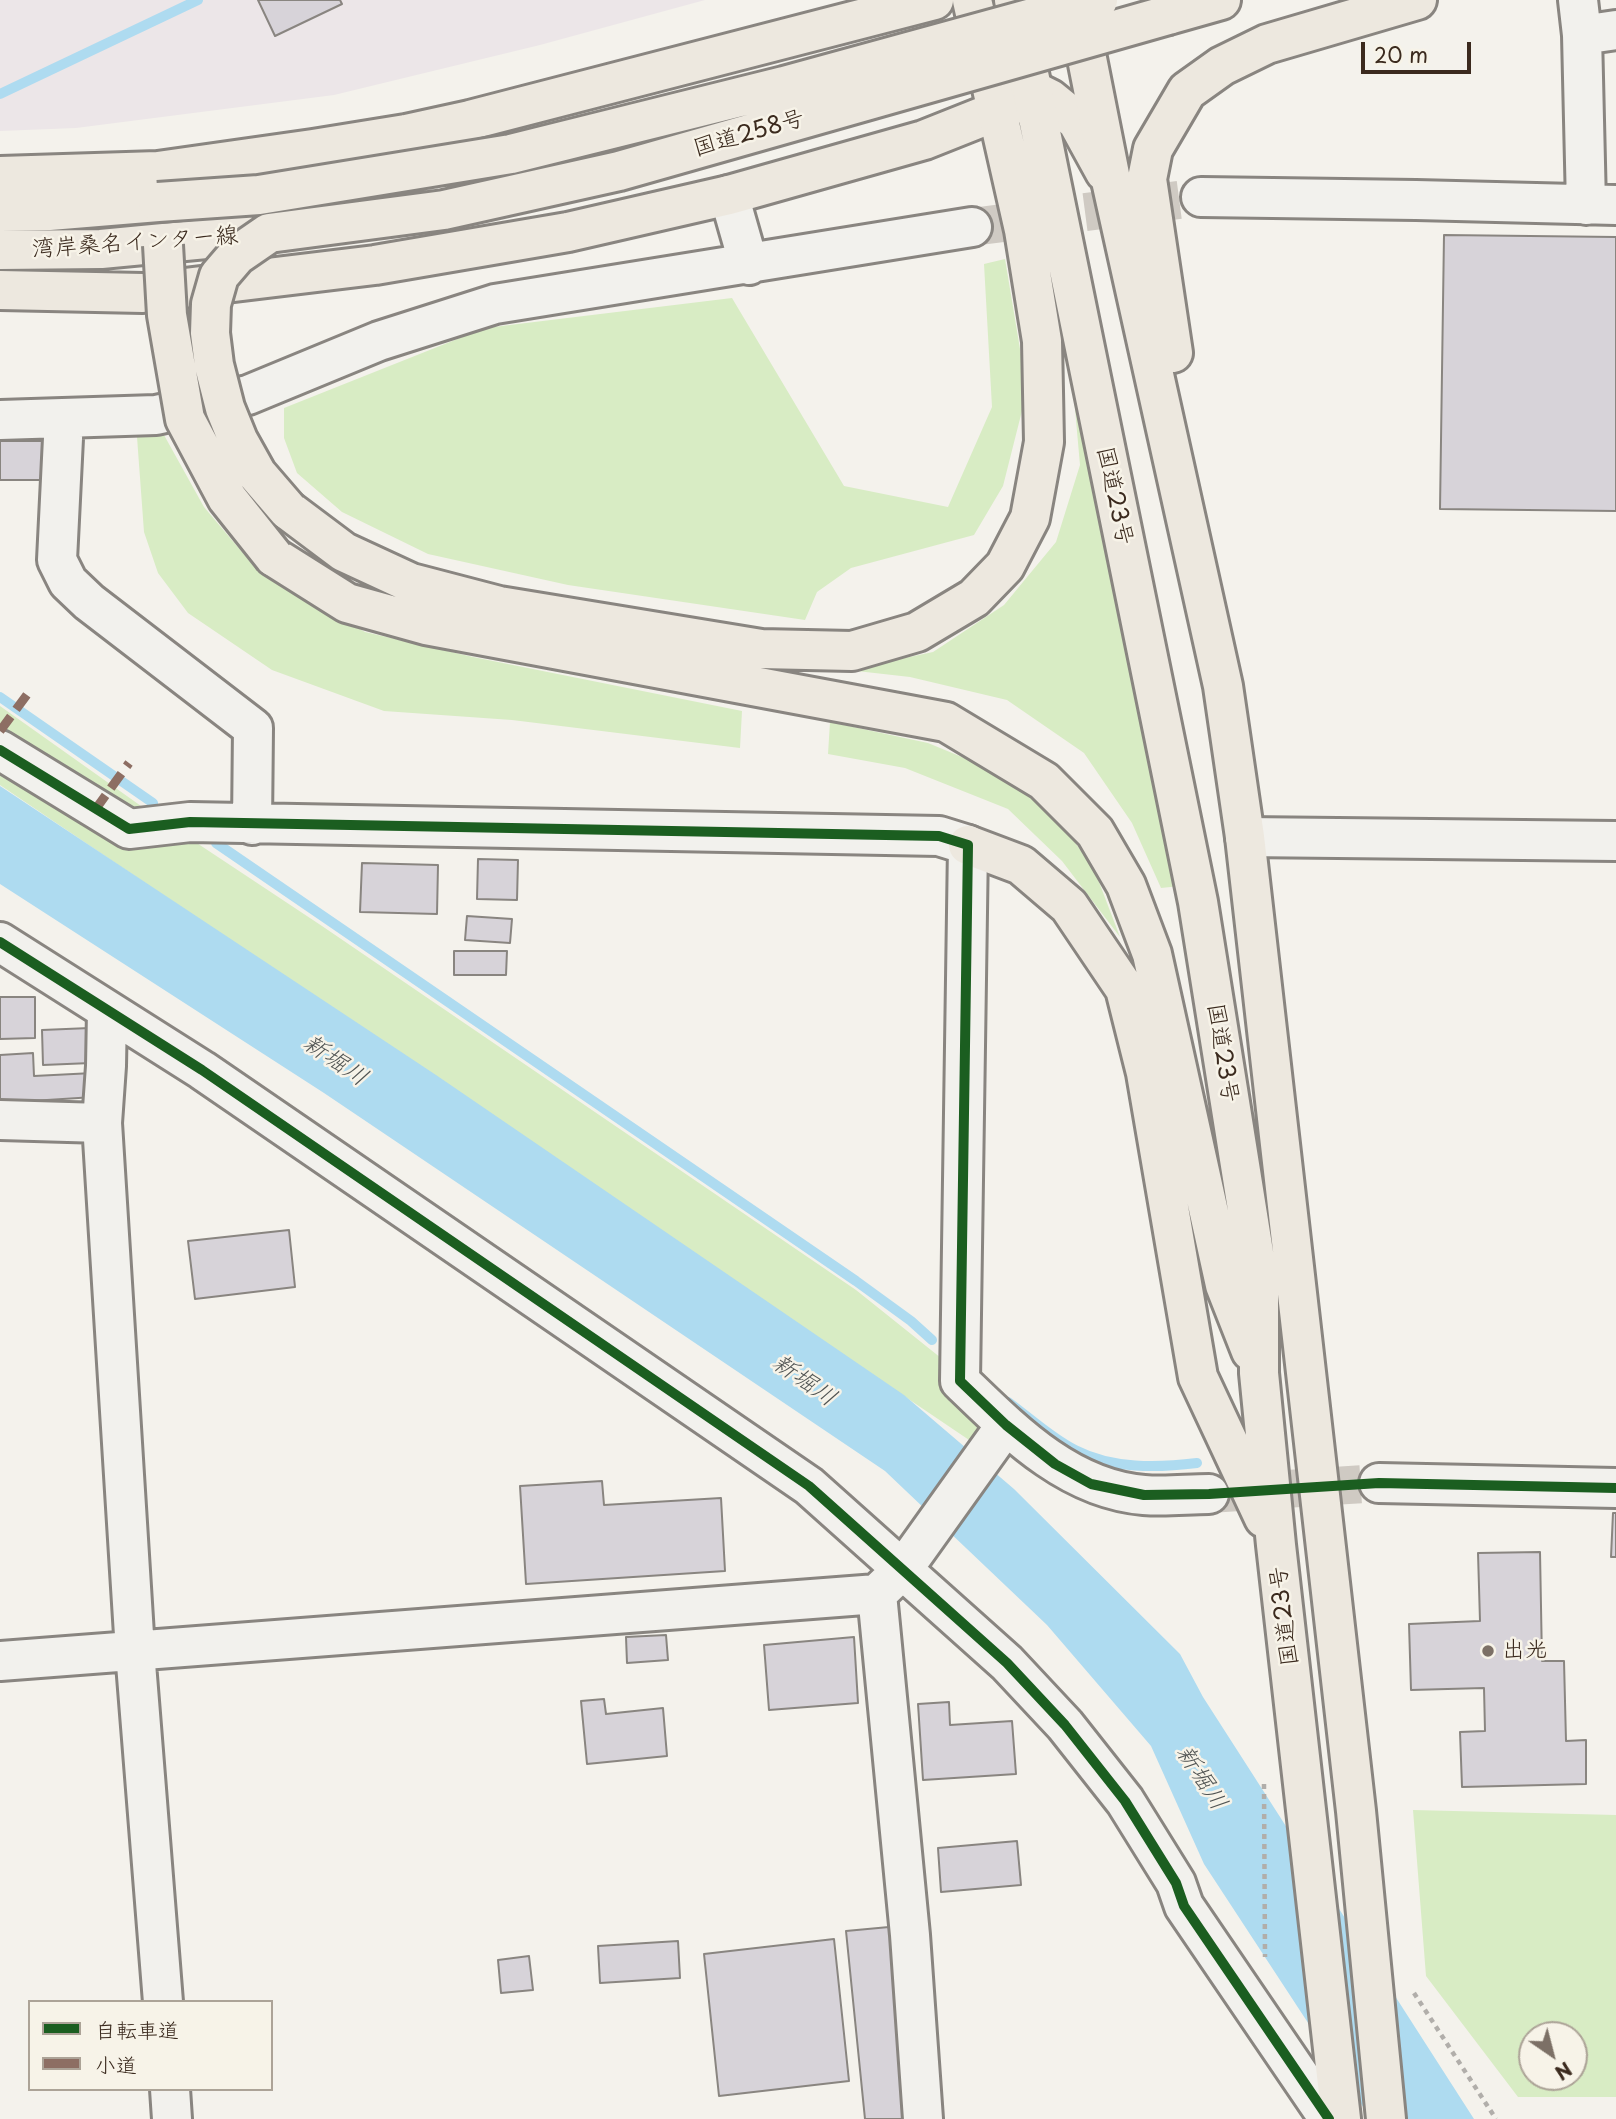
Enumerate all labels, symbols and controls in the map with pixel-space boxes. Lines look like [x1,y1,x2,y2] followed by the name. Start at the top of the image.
[1364,28,1474,72] scale bar
[1374,38,1428,70] text: 20 m
[690,105,808,163] street label: 国道258号
[31,222,239,264] street label: 湾岸桑名インター線
[1090,444,1138,548] street label: 国道23号
[1201,1001,1243,1105] street label: 国道23号
[297,1029,373,1093] water label: 新堀川
[766,1349,842,1413] water label: 新堀川
[1265,1565,1305,1667] street label: 国道23号
[1502,1637,1548,1665] place label: 出光
[1480,1643,1496,1659] marker: 出光
[1169,1740,1233,1816] water label: 新堀川
[28,2000,273,2091] legend
[95,2013,179,2045] text: 自転車道
[1518,2021,1588,2091] north arrow
[95,2048,137,2080] text: 小道
[1550,2056,1578,2087] text: N

